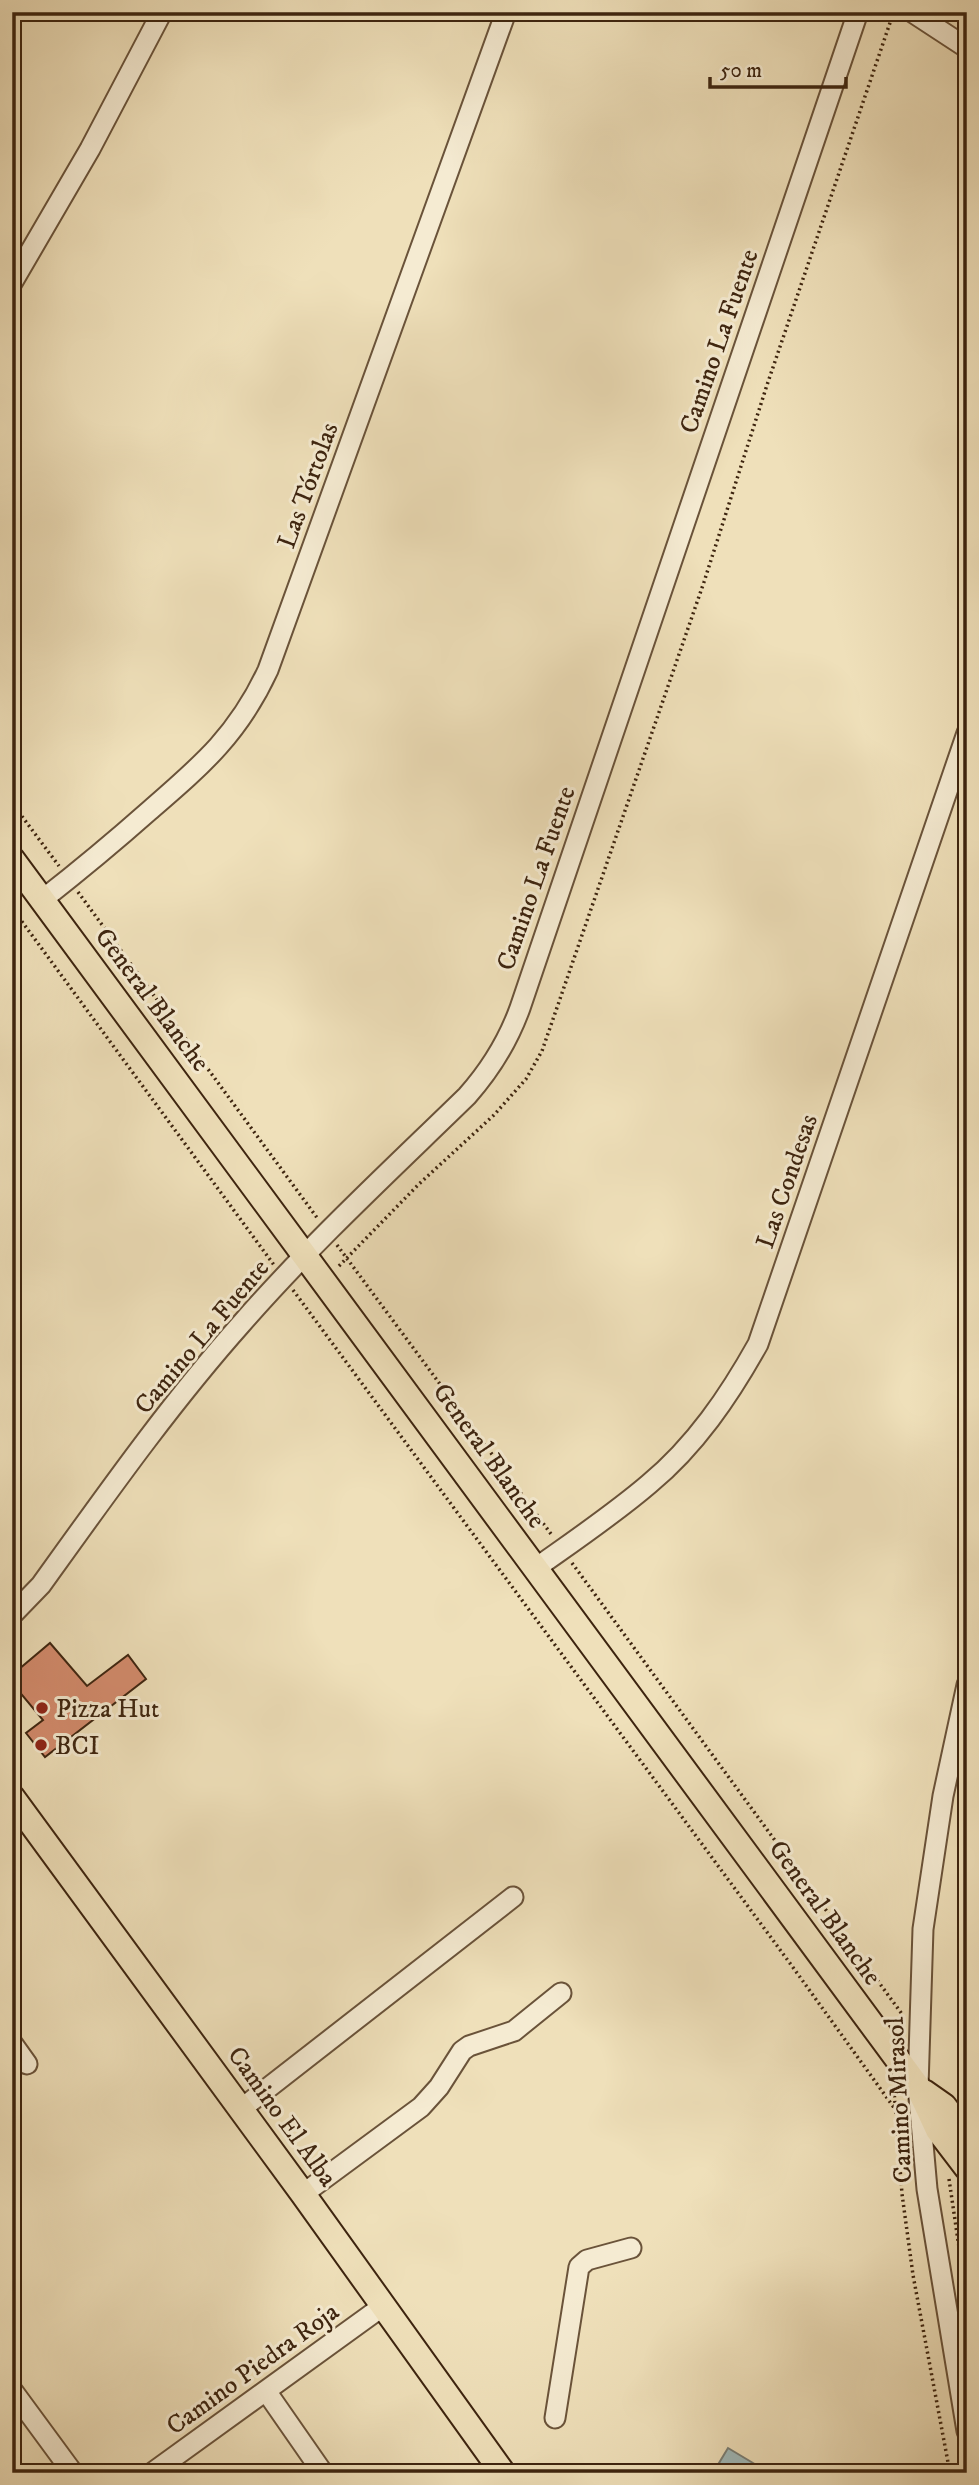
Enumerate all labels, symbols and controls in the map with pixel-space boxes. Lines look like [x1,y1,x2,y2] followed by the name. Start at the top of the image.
[710,46,846,90] scale bar
[720,58,762,84] text: 50 m
[672,245,766,438] street label: Camino La Fuente
[270,418,346,553] street label: Las Tórtolas
[489,782,583,975] street label: Camino La Fuente
[87,921,217,1078] street label: General Blanche
[749,1110,826,1253] street label: Las Condesas
[128,1253,277,1421] street label: Camino La Fuente
[425,1377,553,1535] street label: General Blanche
[56,1693,159,1726] place label: Pizza Hut
[34,1700,50,1716] marker: Pizza Hut
[55,1730,99,1763] place label: BCI
[33,1737,49,1753] marker: BCI
[761,1834,889,1992] street label: General Blanche
[879,2016,920,2184] street label: Camino Mirasol
[220,2040,344,2194] street label: Camino El Alba
[160,2296,346,2443] street label: Camino Piedra Roja

